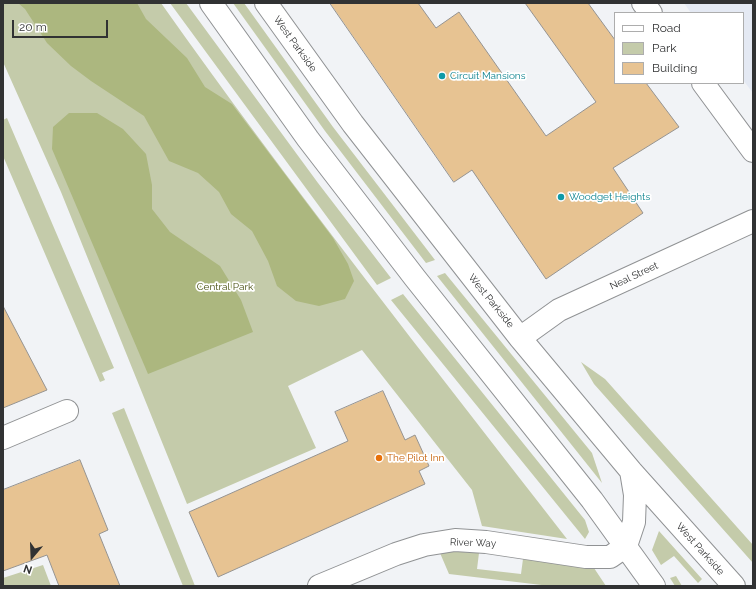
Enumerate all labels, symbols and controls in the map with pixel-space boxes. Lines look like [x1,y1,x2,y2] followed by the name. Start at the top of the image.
[14,12,110,38] scale bar
[614,12,744,84] legend
[271,14,319,74] street label: West Parkside
[19,20,47,34] text: 20 m
[652,21,681,35] text: Road
[652,41,677,55] text: Park
[652,61,698,75] text: Building
[450,70,526,82] place label: Circuit Mansions
[437,71,447,81] marker: Circuit Mansions
[569,191,650,203] place label: Woodget Heights
[556,192,566,202] marker: Woodget Heights
[608,260,660,292] street label: Neal Street
[466,272,516,330] street label: West Parkside
[197,281,253,293] park label: Central Park
[387,452,444,464] place label: The Pilot Inn
[374,453,384,463] marker: The Pilot Inn
[673,520,727,578] street label: West Parkside
[450,536,496,550] street label: River Way
[12,537,52,577] north arrow
[22,561,34,576] text: N

